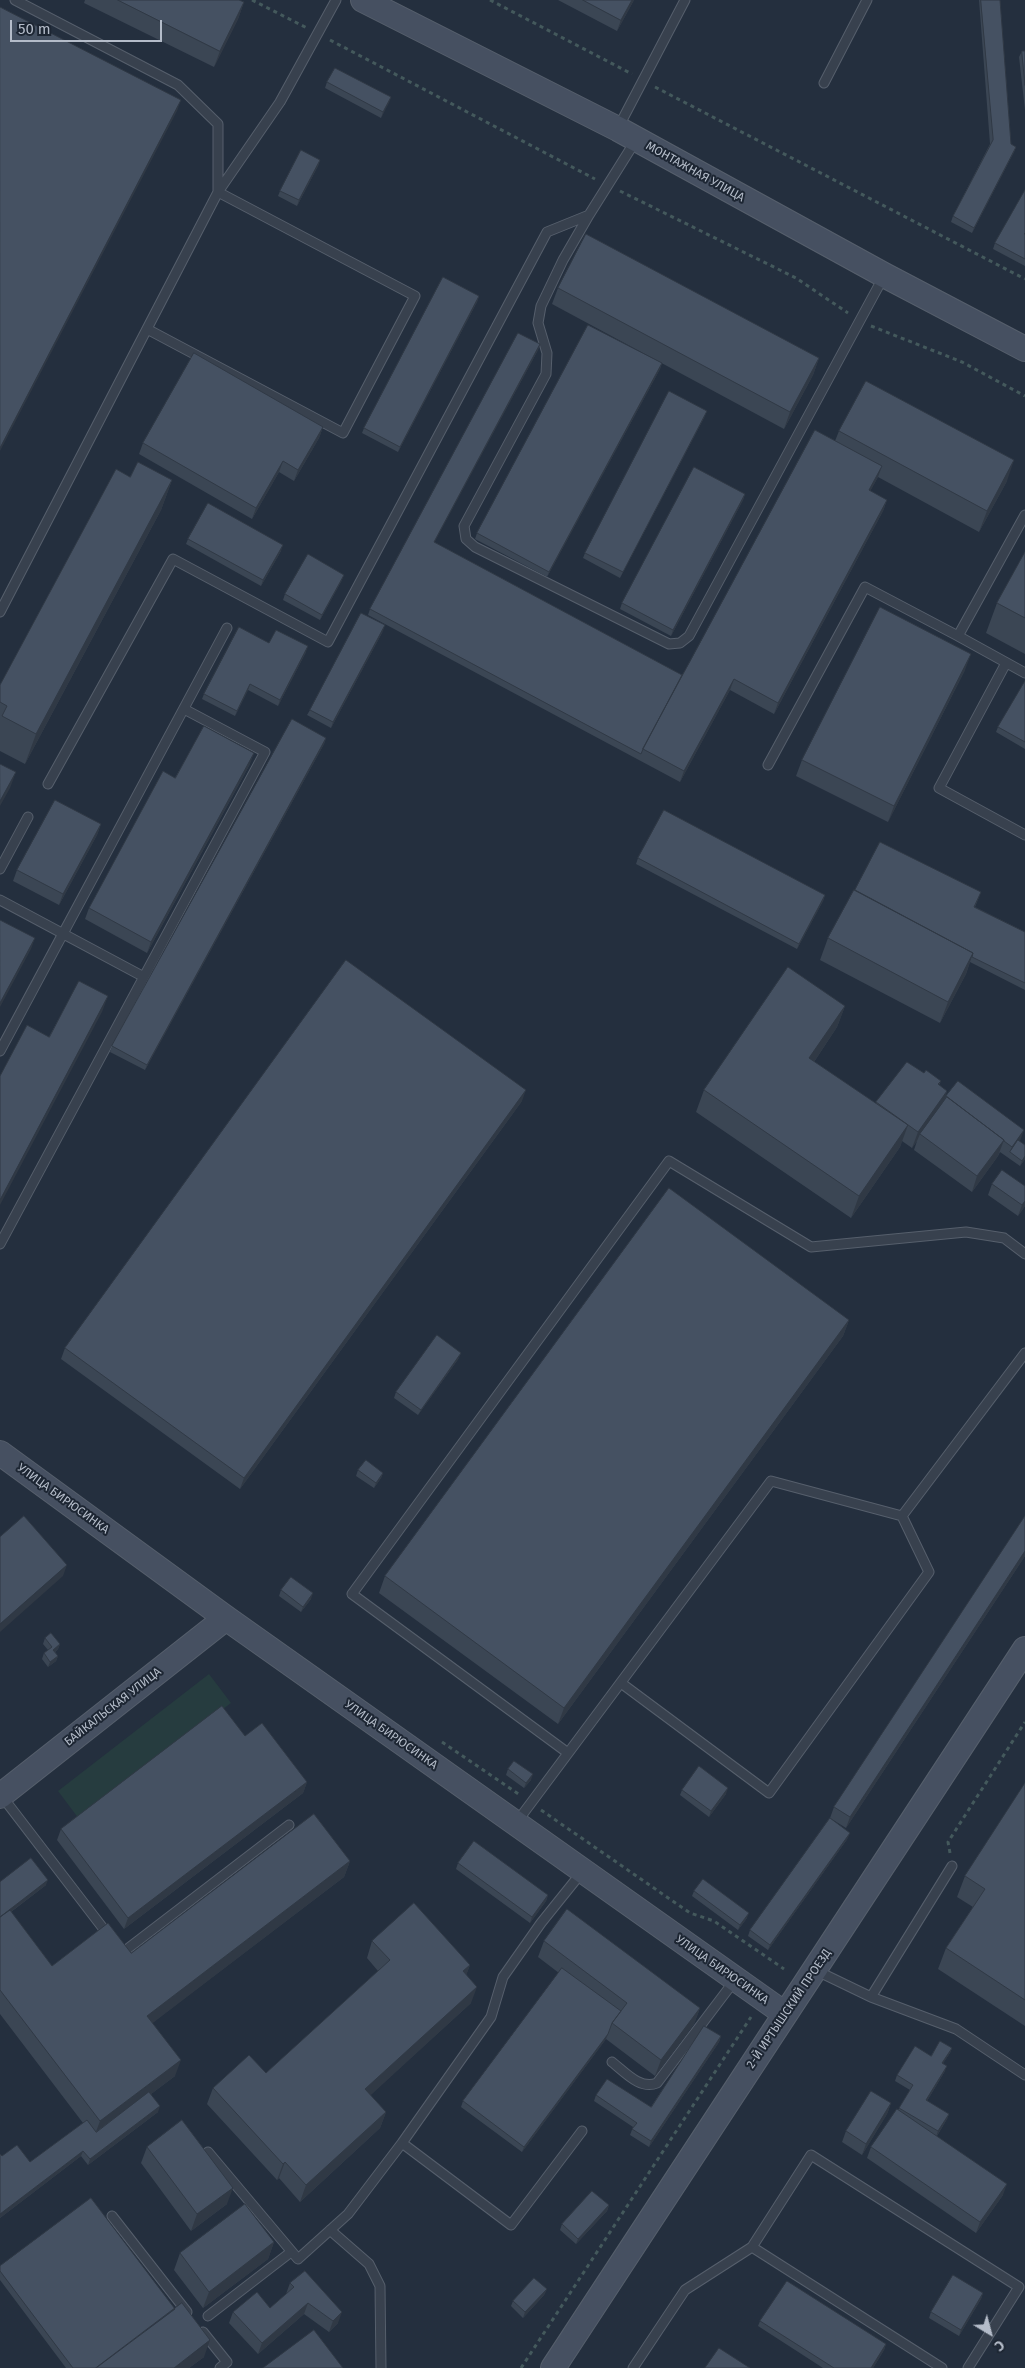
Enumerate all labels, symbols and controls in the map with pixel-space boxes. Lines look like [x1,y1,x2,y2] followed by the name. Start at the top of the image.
[12,10,165,42] scale bar
[18,20,51,38] text: 50 m
[643,139,747,205] street label: МОНТАЖНАЯ УЛИЦА
[14,1461,112,1537] street label: УЛИЦА БИРЮСИНКА
[62,1665,164,1749] street label: БАЙКАЛЬСКАЯ УЛИЦА
[342,1697,440,1773] street label: УЛИЦА БИРЮСИНКА
[673,1932,771,2008] street label: УЛИЦА БИРЮСИНКА
[744,1947,834,2071] street label: 2-Й ИРТЫШСКИЙ ПРОЕЗД
[965,2308,1015,2358] north arrow
[991,2336,1008,2355] text: С

